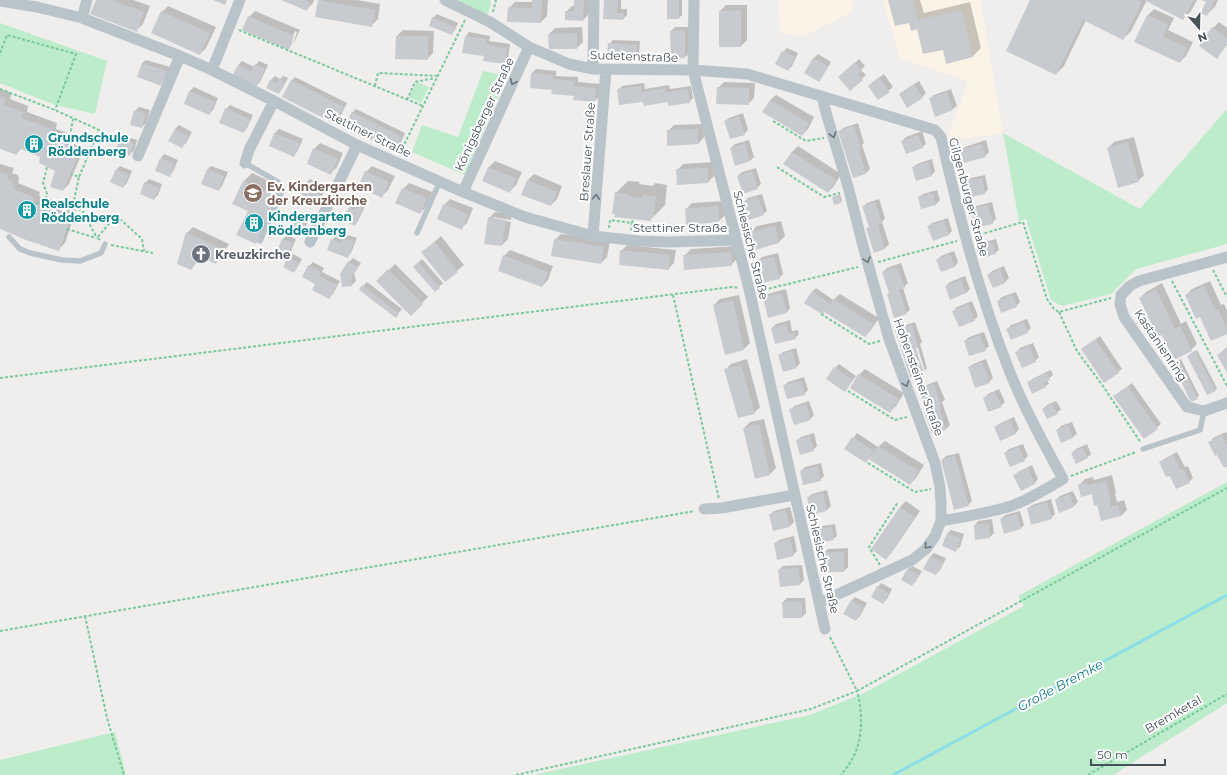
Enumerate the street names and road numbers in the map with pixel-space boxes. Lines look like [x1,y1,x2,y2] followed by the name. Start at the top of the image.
[590,47,678,65] street label: Sudetenstraße
[451,55,517,173] street label: Königsberger Straße
[576,102,598,202] street label: Breslauer Straße
[322,106,414,160] street label: Stettiner Straße
[946,136,992,258] street label: Gilgenburger Straße
[730,189,772,301] street label: Schlesische Straße
[633,220,727,235] street label: Stettiner Straße
[1131,306,1191,384] street label: Kastanienring
[891,316,947,438] street label: Hohensteiner Straße
[803,503,843,615] street label: Schlesische Straße
[1142,692,1204,736] street label: Bremketal

